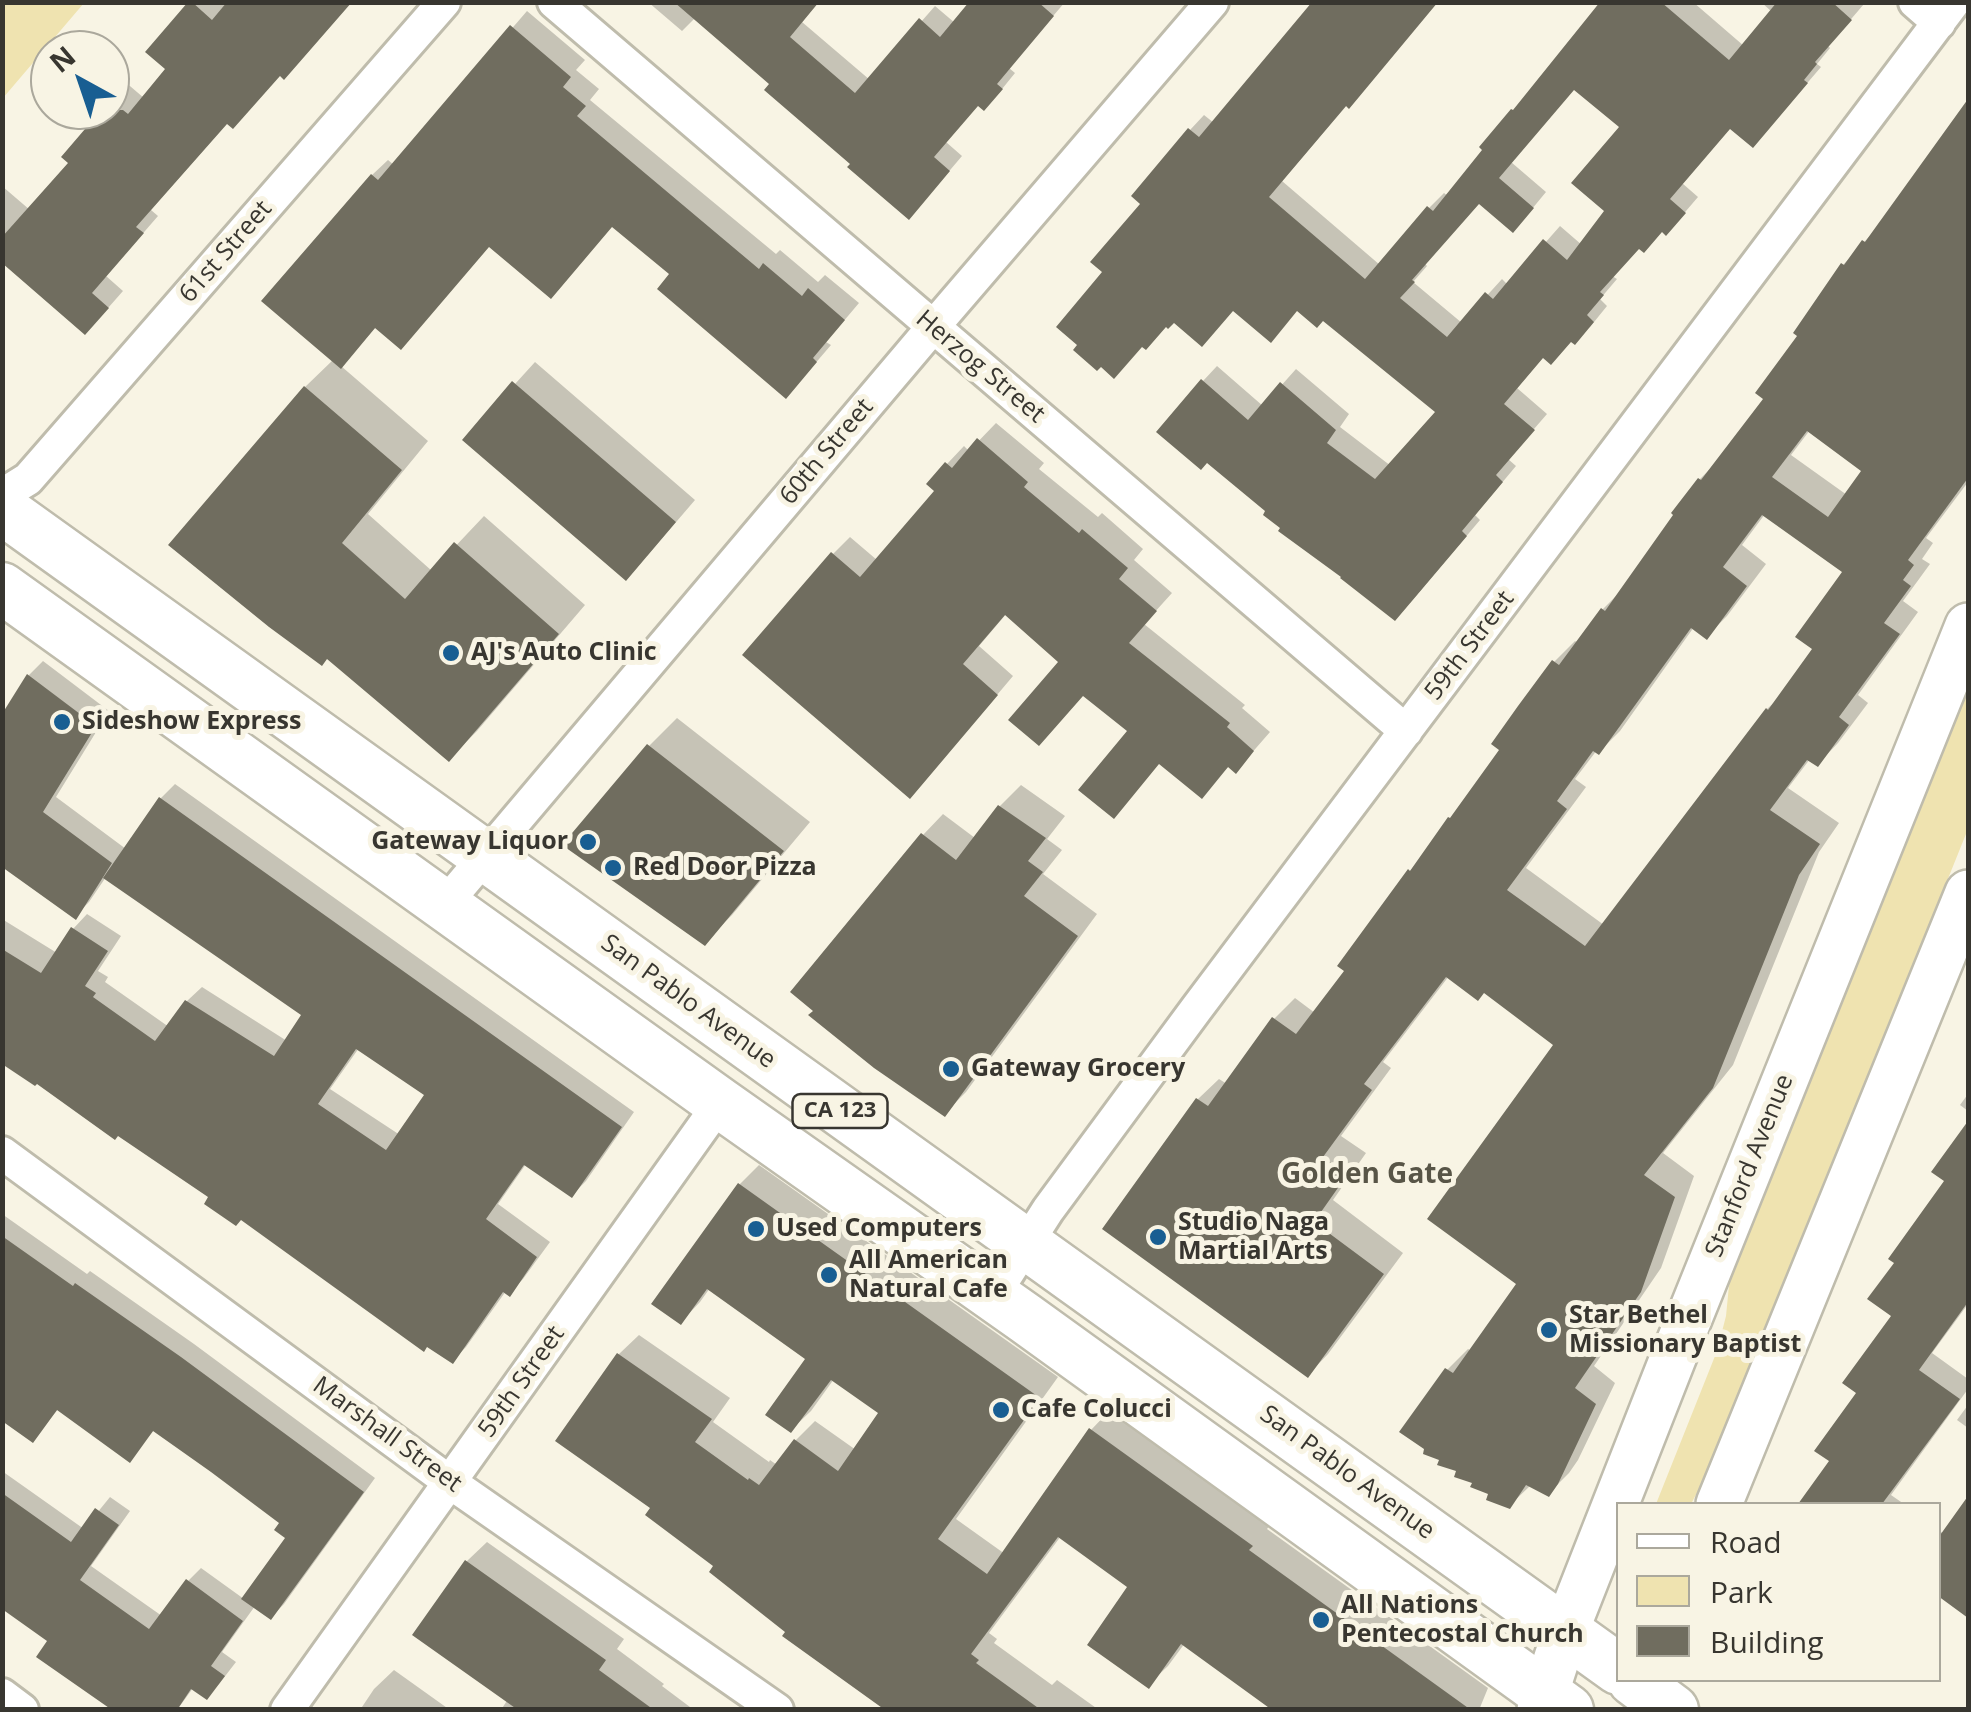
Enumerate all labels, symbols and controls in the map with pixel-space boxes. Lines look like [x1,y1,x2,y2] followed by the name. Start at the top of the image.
[30,30,130,130] north arrow
[41,37,83,80] text: N
[173,195,279,309] street label: 61st Street
[909,304,1051,430] street label: Herzog Street
[774,393,880,511] street label: 60th Street
[1419,585,1521,707] street label: 59th Street
[471,638,657,668] place label: AJ's Auto Clinic
[440,642,462,664] marker: AJ's Auto Clinic
[82,707,301,737] place label: Sideshow Express
[51,711,73,733] marker: Sideshow Express
[371,827,568,857] place label: Gateway Liquor
[577,831,599,853] marker: Gateway Liquor
[633,853,817,883] place label: Red Door Pizza
[602,857,624,879] marker: Red Door Pizza
[595,929,781,1075] street label: San Pablo Avenue
[971,1054,1185,1084] place label: Gateway Grocery
[940,1058,962,1080] marker: Gateway Grocery
[1700,1070,1800,1262] street label: Stanford Avenue
[792,1094,888,1128] road number: CA 123
[1281,1158,1453,1192] district label: Golden Gate
[1178,1208,1329,1267] place label: Studio Naga Martial Arts
[776,1214,982,1244] place label: Used Computers
[745,1218,767,1240] marker: Used Computers
[1147,1226,1169,1248] marker: Studio Naga Martial Arts
[849,1246,1008,1305] place label: All American Natural Cafe
[818,1264,840,1286] marker: All American Natural Cafe
[1569,1301,1801,1360] place label: Star Bethel Missionary Baptist
[1538,1319,1560,1341] marker: Star Bethel Missionary Baptist
[473,1320,571,1444] street label: 59th Street
[307,1371,467,1499] street label: Marshall Street
[1021,1395,1172,1425] place label: Cafe Colucci
[990,1399,1012,1421] marker: Cafe Colucci
[1254,1400,1440,1546] street label: San Pablo Avenue
[1616,1502,1941,1682] legend
[1710,1521,1782,1562] text: Road
[1710,1571,1773,1612] text: Park
[1341,1591,1584,1650] place label: All Nations Pentecostal Church
[1310,1609,1332,1631] marker: All Nations Pentecostal Church
[1710,1621,1824,1662] text: Building

